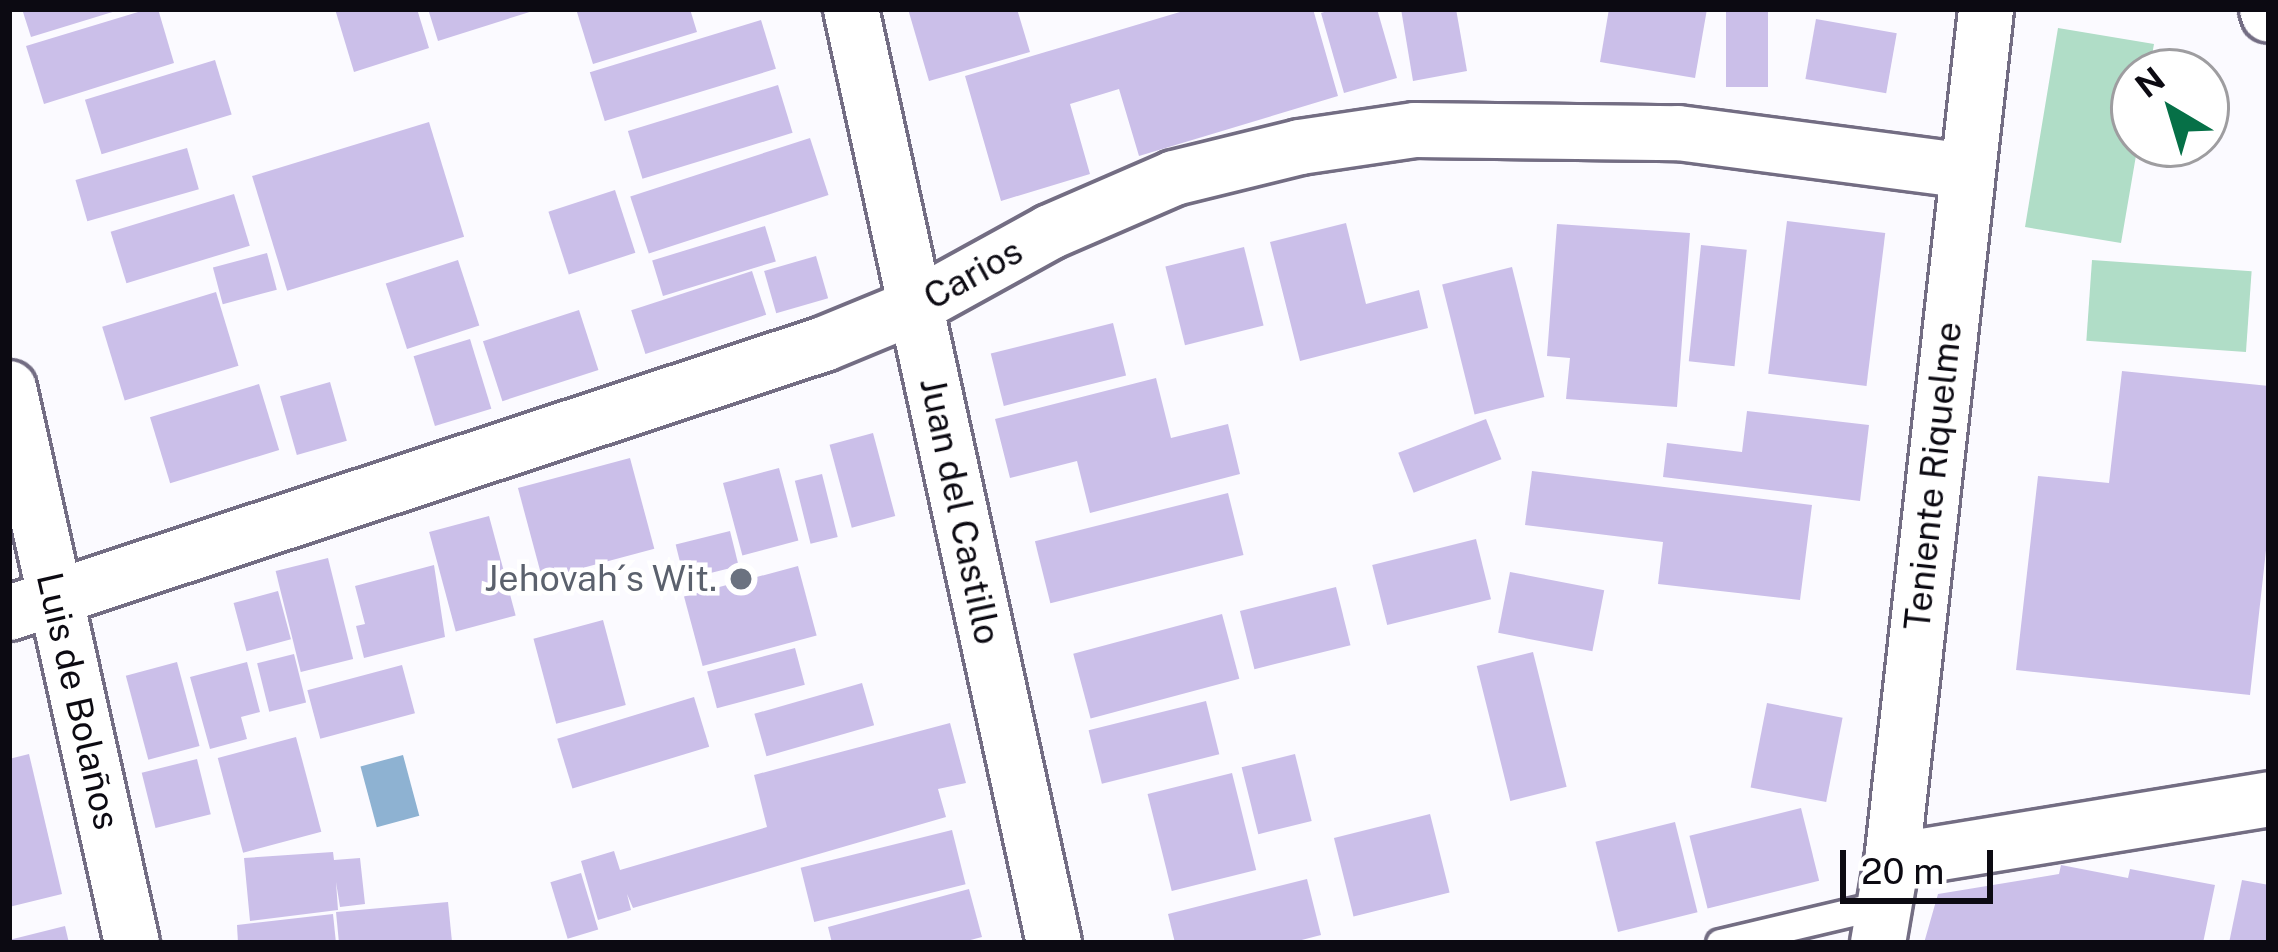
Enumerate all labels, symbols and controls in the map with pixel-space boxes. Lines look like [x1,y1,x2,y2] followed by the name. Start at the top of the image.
[2110,48,2230,168] north arrow
[2128,59,2172,105] text: N
[916,229,1030,319] street label: Carios
[1895,320,1971,632] street label: Teniente Riquelme
[911,374,1009,648] street label: Juan del Castillo
[483,557,717,601] place label: Jehovah´s Wit.
[728,566,754,592] marker: Jehovah´s Wit.
[27,568,129,834] street label: Luis de Bolaños
[1846,826,1999,900] scale bar
[1861,850,1944,892] text: 20 m

